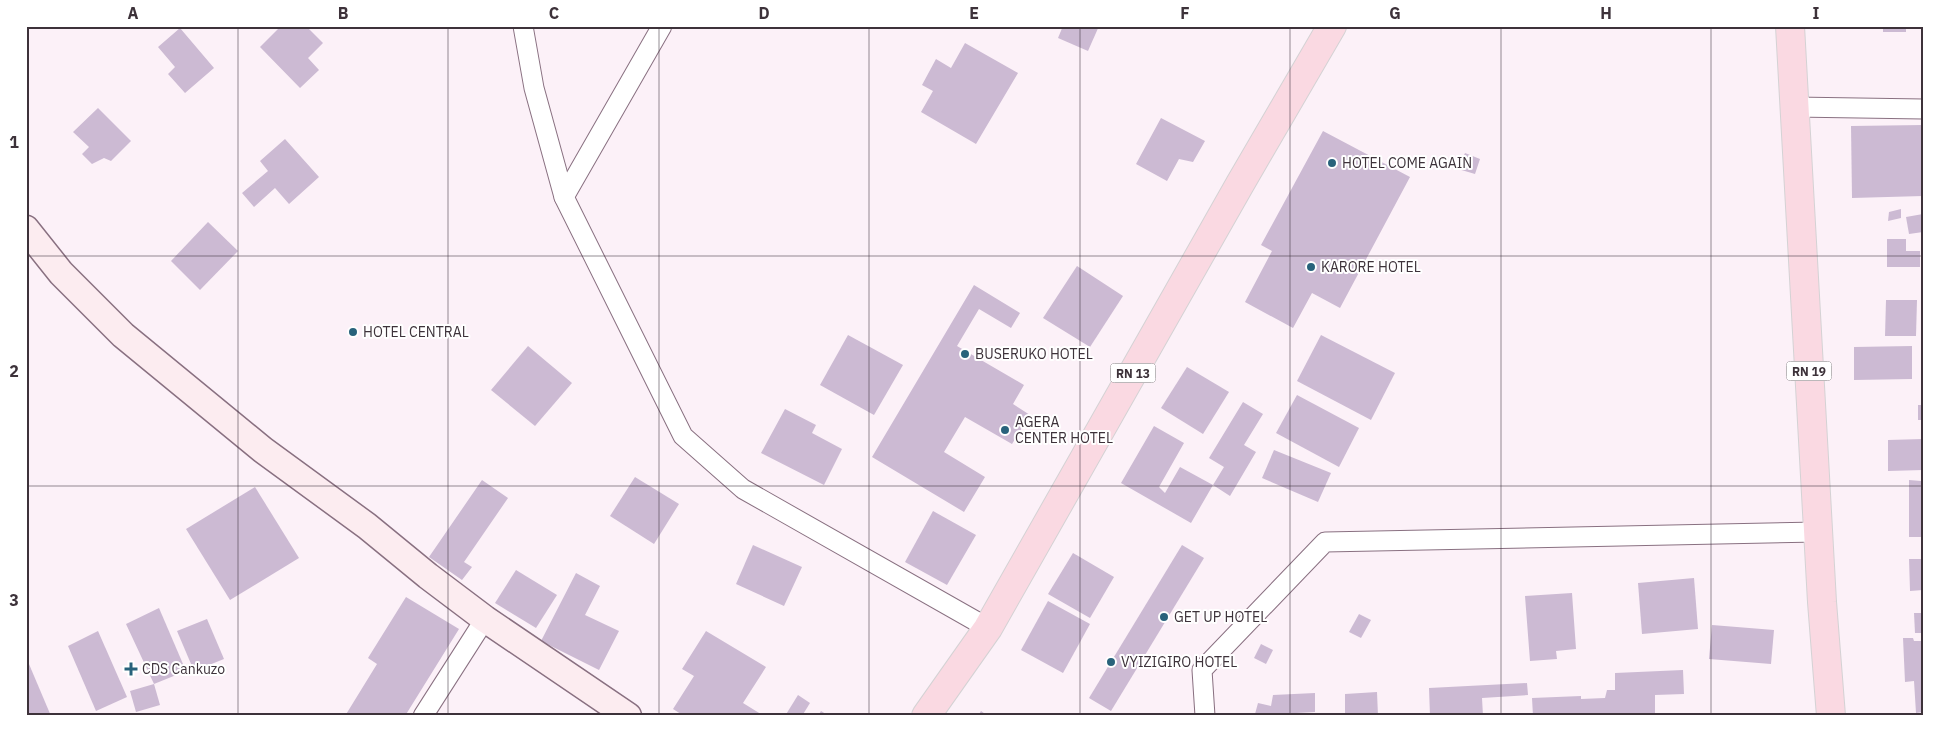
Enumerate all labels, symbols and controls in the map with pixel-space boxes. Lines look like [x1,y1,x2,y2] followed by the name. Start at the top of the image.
[128,3,139,23] text: A
[338,3,349,23] text: B
[549,3,559,23] text: C
[758,3,770,23] text: D
[969,3,979,23] text: E
[1180,3,1190,23] text: F
[1389,3,1401,23] text: G
[1600,3,1612,23] text: H
[1813,3,1820,23] text: I
[9,132,19,152] text: 1
[1342,154,1472,172] place label: HOTEL COME AGAIN
[1326,157,1338,169] marker: HOTEL COME AGAIN
[1321,258,1421,276] place label: KARORE HOTEL
[1305,261,1317,273] marker: KARORE HOTEL
[363,323,469,341] place label: HOTEL CENTRAL
[347,326,359,338] marker: HOTEL CENTRAL
[975,345,1093,363] place label: BUSERUKO HOTEL
[959,348,971,360] marker: BUSERUKO HOTEL
[9,361,19,381] text: 2
[1786,362,1832,381] road number: RN 19
[1110,363,1156,382] road number: RN 13
[1015,413,1113,447] place label: AGERA CENTER HOTEL
[999,424,1011,436] marker: AGERA CENTER HOTEL
[9,590,19,610] text: 3
[1174,608,1267,626] place label: GET UP HOTEL
[1158,611,1170,623] marker: GET UP HOTEL
[1121,653,1237,671] place label: VYIZIGIRO HOTEL
[1105,656,1117,668] marker: VYIZIGIRO HOTEL
[142,660,225,678] place label: CDS Cankuzo
[124,662,138,676] marker: CDS Cankuzo

